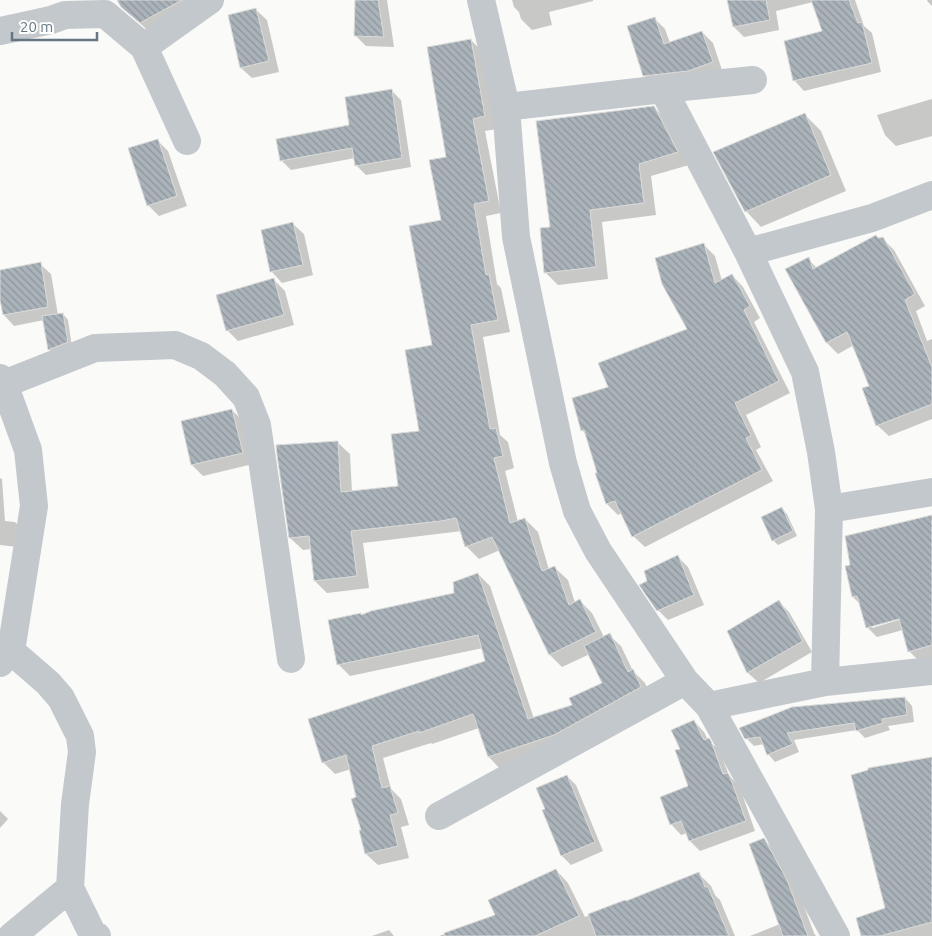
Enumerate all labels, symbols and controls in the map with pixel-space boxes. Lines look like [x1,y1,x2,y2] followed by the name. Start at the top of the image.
[12,10,98,42] scale bar
[20,18,53,35] text: 20 m

